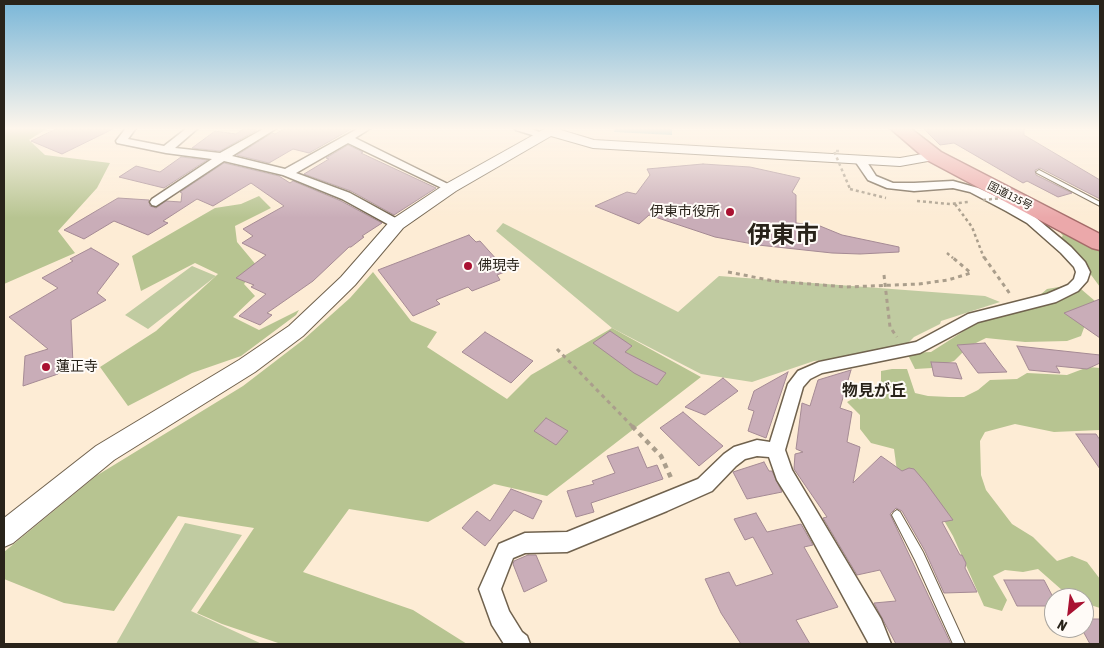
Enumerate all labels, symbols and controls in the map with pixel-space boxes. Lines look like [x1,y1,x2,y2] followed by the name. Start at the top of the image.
[985,179,1035,213] street label: 国道135号
[650,204,720,220] place label: 伊東市役所
[724,206,736,218] marker: 伊東市役所
[747,221,819,249] district label: 伊東市
[478,258,520,274] place label: 佛現寺
[462,260,474,272] marker: 佛現寺
[56,359,98,375] place label: 蓮正寺
[40,361,52,373] marker: 蓮正寺
[842,381,906,401] district label: 物見が丘
[1044,588,1094,638] north arrow
[1055,616,1070,634] text: N

